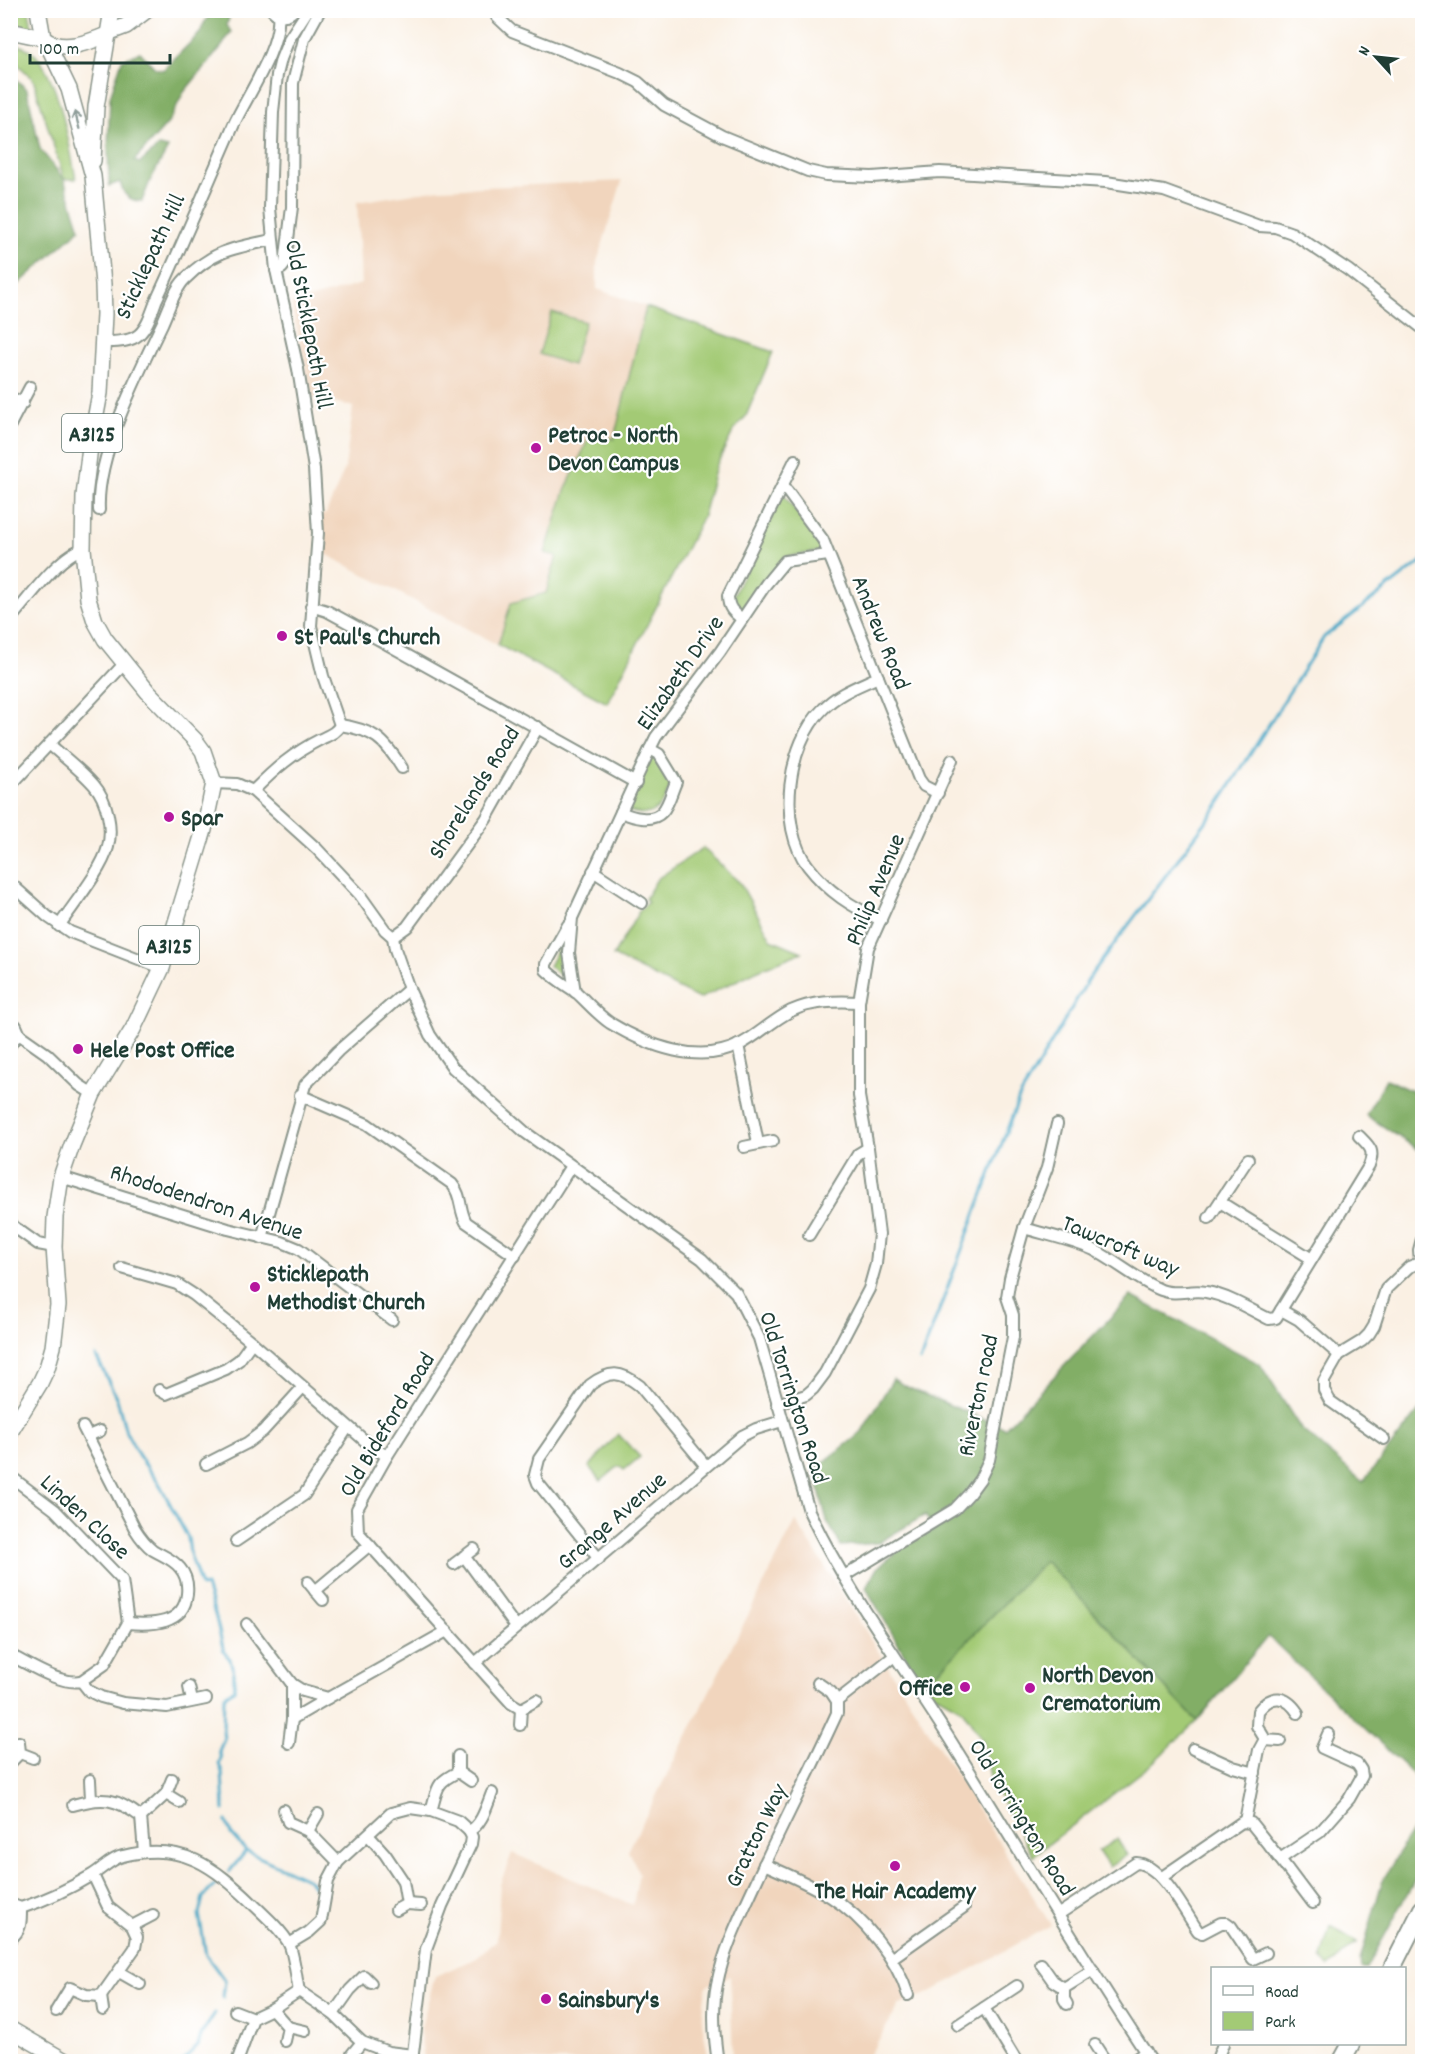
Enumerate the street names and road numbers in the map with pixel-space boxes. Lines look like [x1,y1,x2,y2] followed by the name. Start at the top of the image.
[108,188,196,326] street label: Sticklepath Hill
[274,237,340,412] street label: Old Sticklepath Hill
[62,414,122,452] road number: A3125
[841,571,918,695] street label: Andrew Road
[629,609,734,738] street label: Elizabeth Drive
[421,720,530,867] street label: Shorelands Road
[838,829,916,951] street label: Philip Avenue
[139,926,199,964] road number: A3125
[105,1157,307,1251] street label: Rhododendron Avenue
[1056,1208,1185,1288] street label: Tawcroft way
[748,1307,836,1488] street label: Old Torrington Road
[950,1332,1009,1460] street label: Riverton road
[332,1347,445,1504] street label: Old Bideford Road
[551,1465,675,1580] street label: Grange Avenue
[31,1467,137,1569] street label: Linden Close
[959,1734,1082,1904] street label: Old Torrington Road
[718,1777,798,1894] street label: Gratton Way

